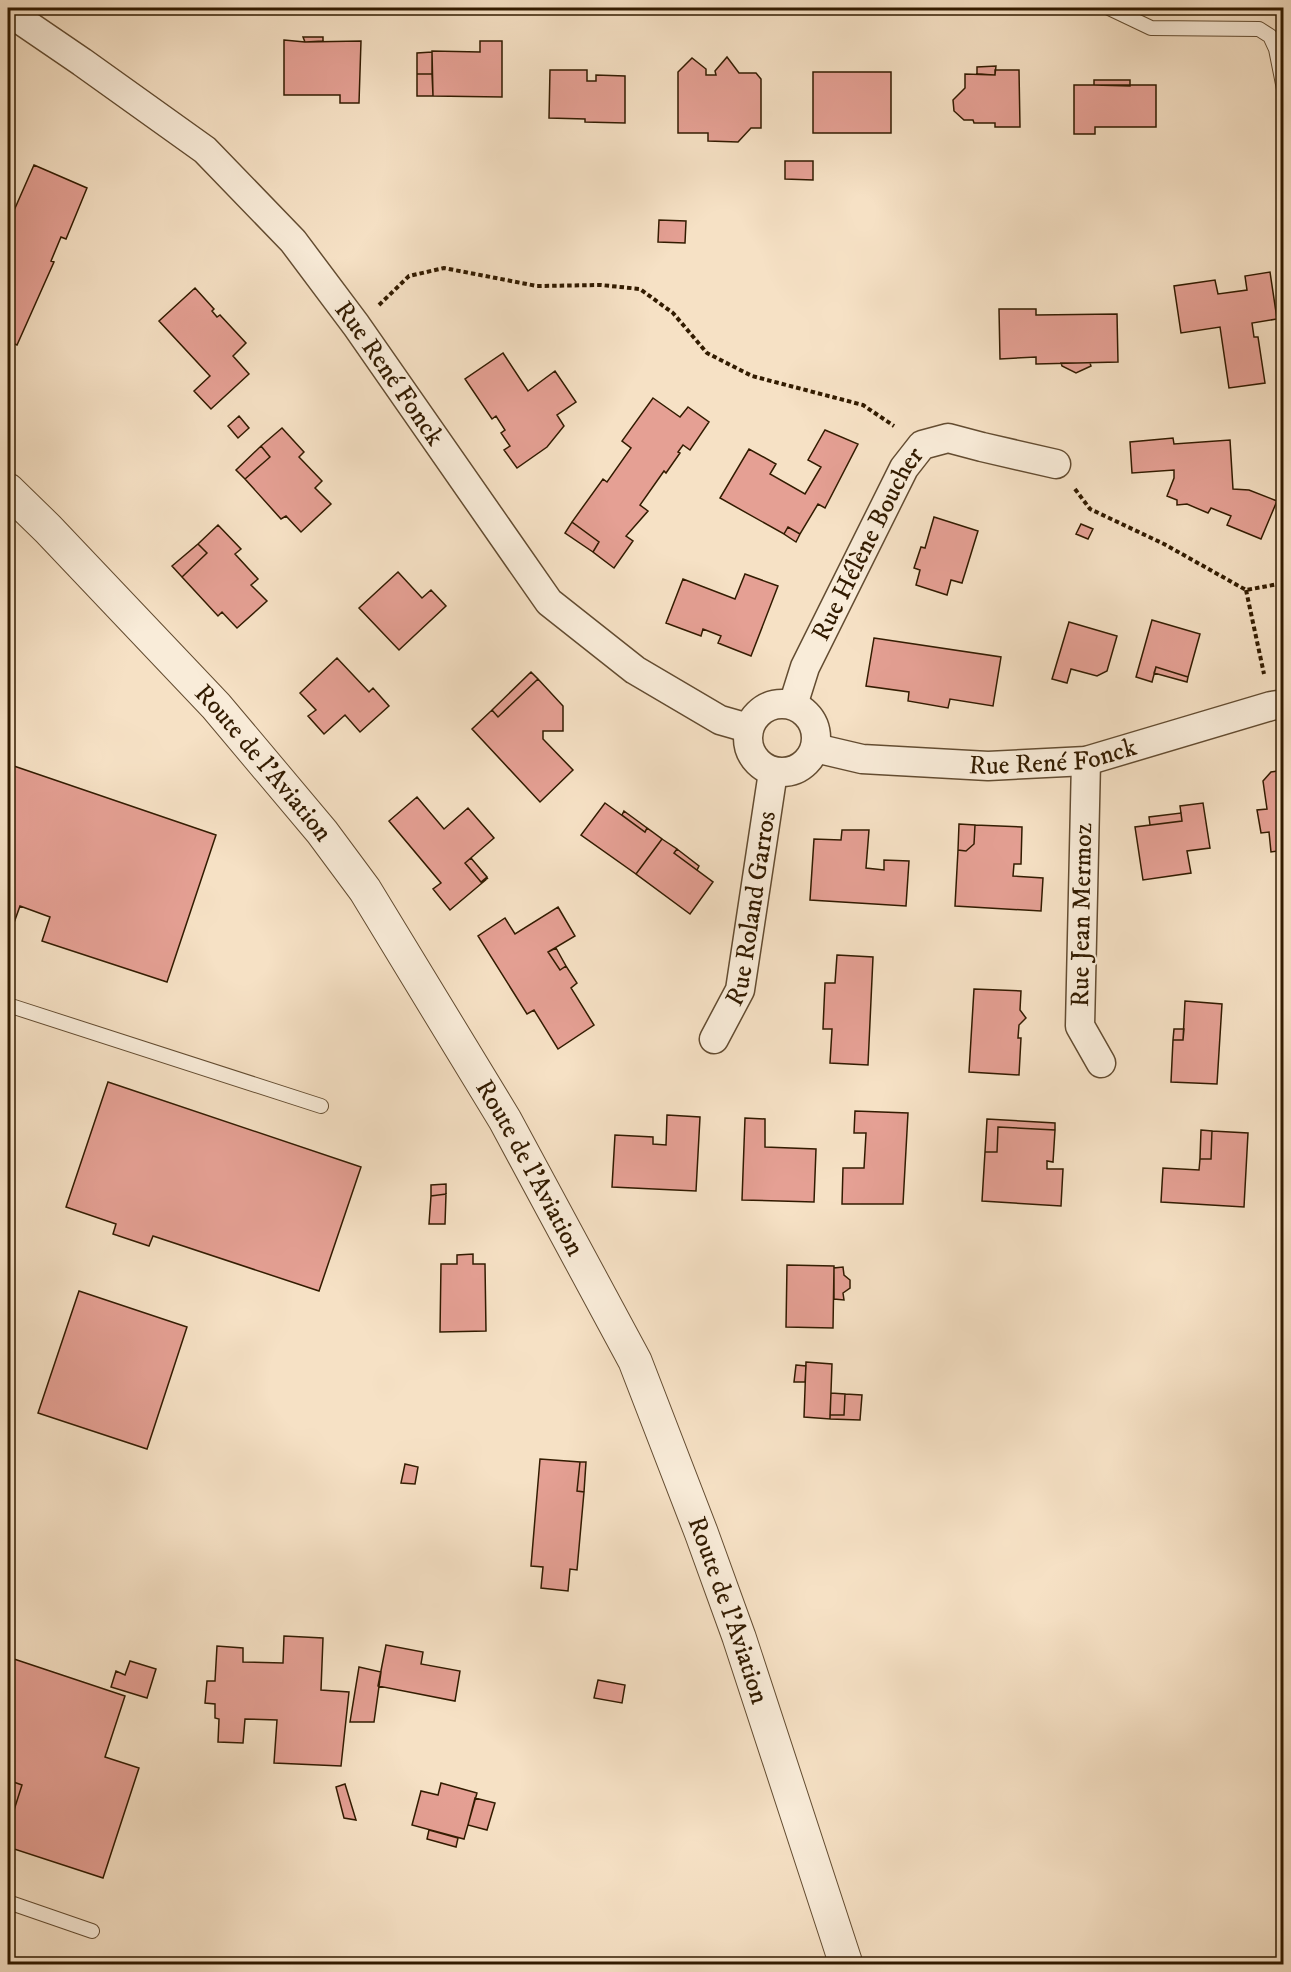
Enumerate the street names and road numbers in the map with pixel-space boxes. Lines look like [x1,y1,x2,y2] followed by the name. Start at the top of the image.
[327,294,452,452] street label: Rue René Fonck
[804,440,931,646] street label: Rue Hélène Boucher
[187,677,340,848] street label: Route de l'Aviation
[968,730,1141,783] street label: Rue René Fonck
[718,809,783,1012] street label: Rue Roland Garros
[1064,823,1100,1007] street label: Rue Jean Mermoz
[468,1074,592,1262] street label: Route de l'Aviation
[680,1512,776,1709] street label: Route de l'Aviation

